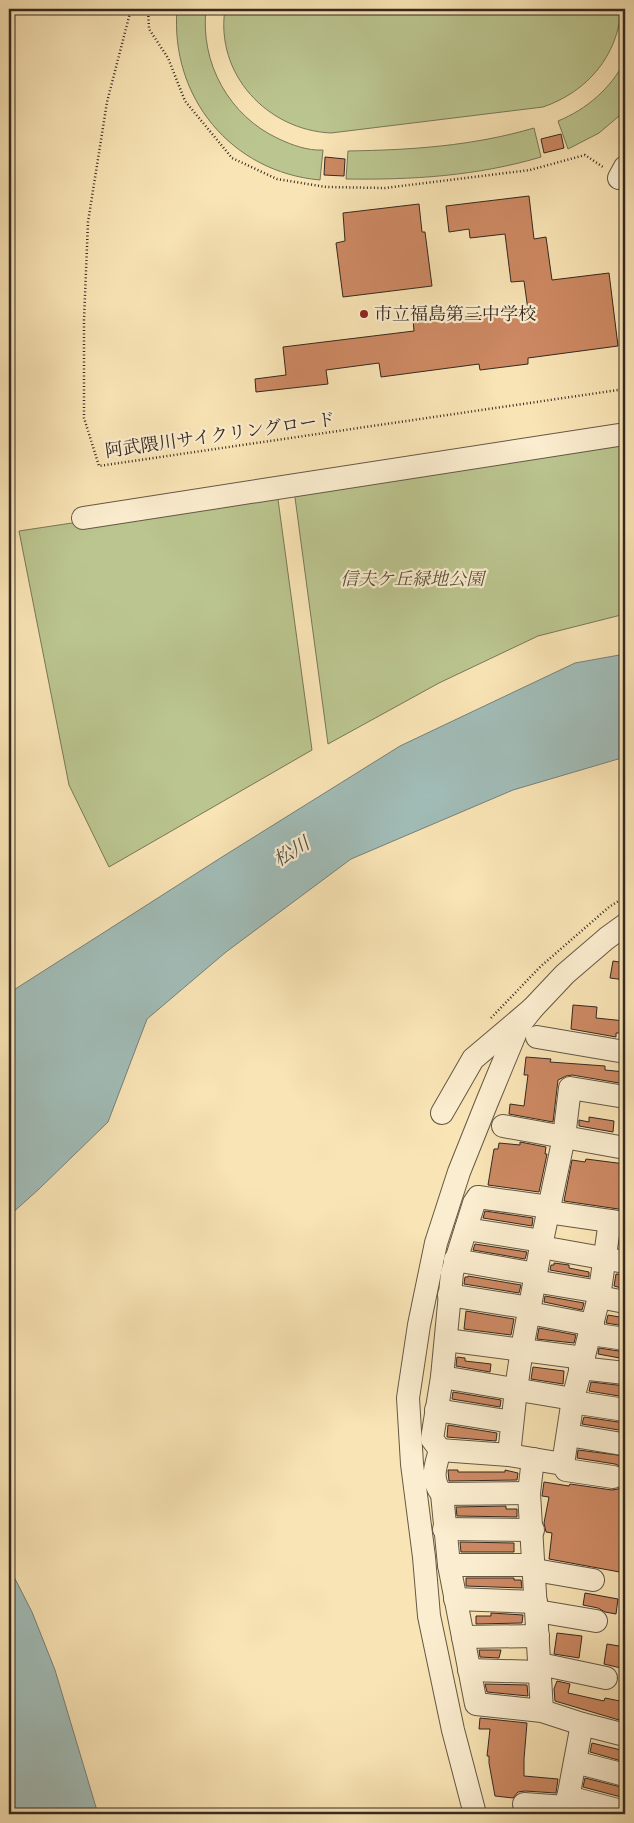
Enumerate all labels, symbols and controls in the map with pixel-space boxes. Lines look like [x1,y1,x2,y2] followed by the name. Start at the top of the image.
[374,302,536,327] place label: 市立福島第三中学校
[358,308,370,320] marker: 市立福島第三中学校
[103,407,337,464] street label: 阿武隈川サイクリングロード
[340,567,487,592] park label: 信夫ケ丘緑地公園
[269,830,316,873] water label: 松川

